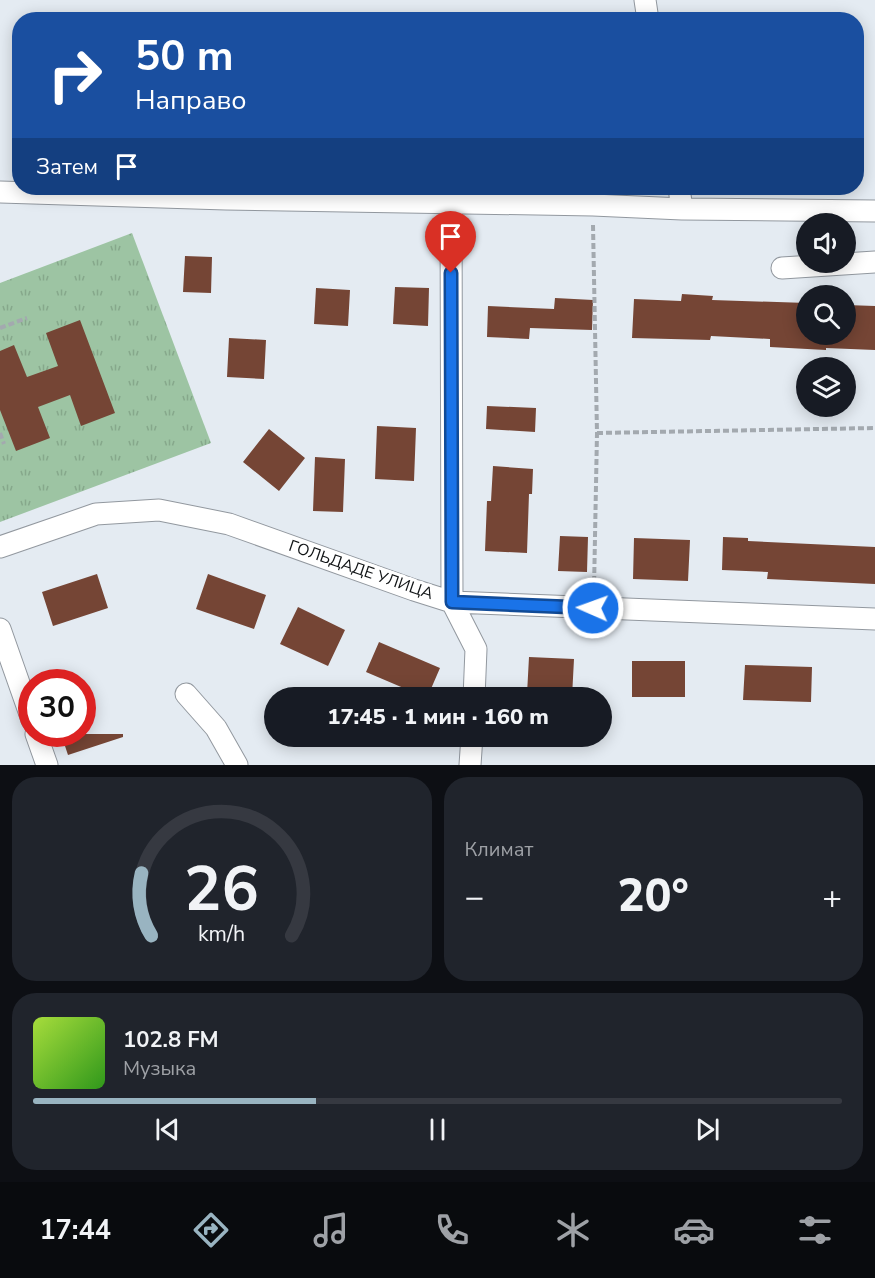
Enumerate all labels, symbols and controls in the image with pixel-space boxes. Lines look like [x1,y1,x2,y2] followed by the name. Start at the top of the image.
[135,28,234,85] text: 50 m
[36,36,114,114] icon: right
[135,82,246,119] text: Направо
[110,150,143,183] icon: arrive
[36,152,98,182] text: Затем
[425,211,476,273] pin
[796,213,856,417] map controls
[796,213,856,273] button: sound
[434,220,467,253] icon: arrive
[796,285,856,345] button: search
[796,357,856,417] button: layers
[286,535,436,605] street label: ГОЛЬДАДЕ УЛИЦА
[561,576,625,640] position arrow
[18,669,96,747] speed limit sign: 30
[327,702,549,732] text: 17:45 · 1 мин · 160 m
[465,836,533,863] text: Климат
[184,847,259,932] text: 26
[618,866,689,927] text: 20°
[465,875,484,920] text: −
[822,875,842,920] text: +
[198,919,245,949] text: km/h
[123,1025,219,1055] text: 102.8 FM
[123,1055,196,1082] text: Музыка
[151,1113,184,1146] icon: previous
[421,1113,454,1146] icon: pause
[691,1113,724,1146] icon: next
[190,1209,232,1251] icon: directions
[310,1209,352,1251] icon: music
[431,1209,473,1251] icon: phone
[552,1209,594,1251] icon: climate
[673,1209,715,1251] icon: car
[794,1209,836,1251] icon: filters
[39,1212,111,1249] text: 17:44

